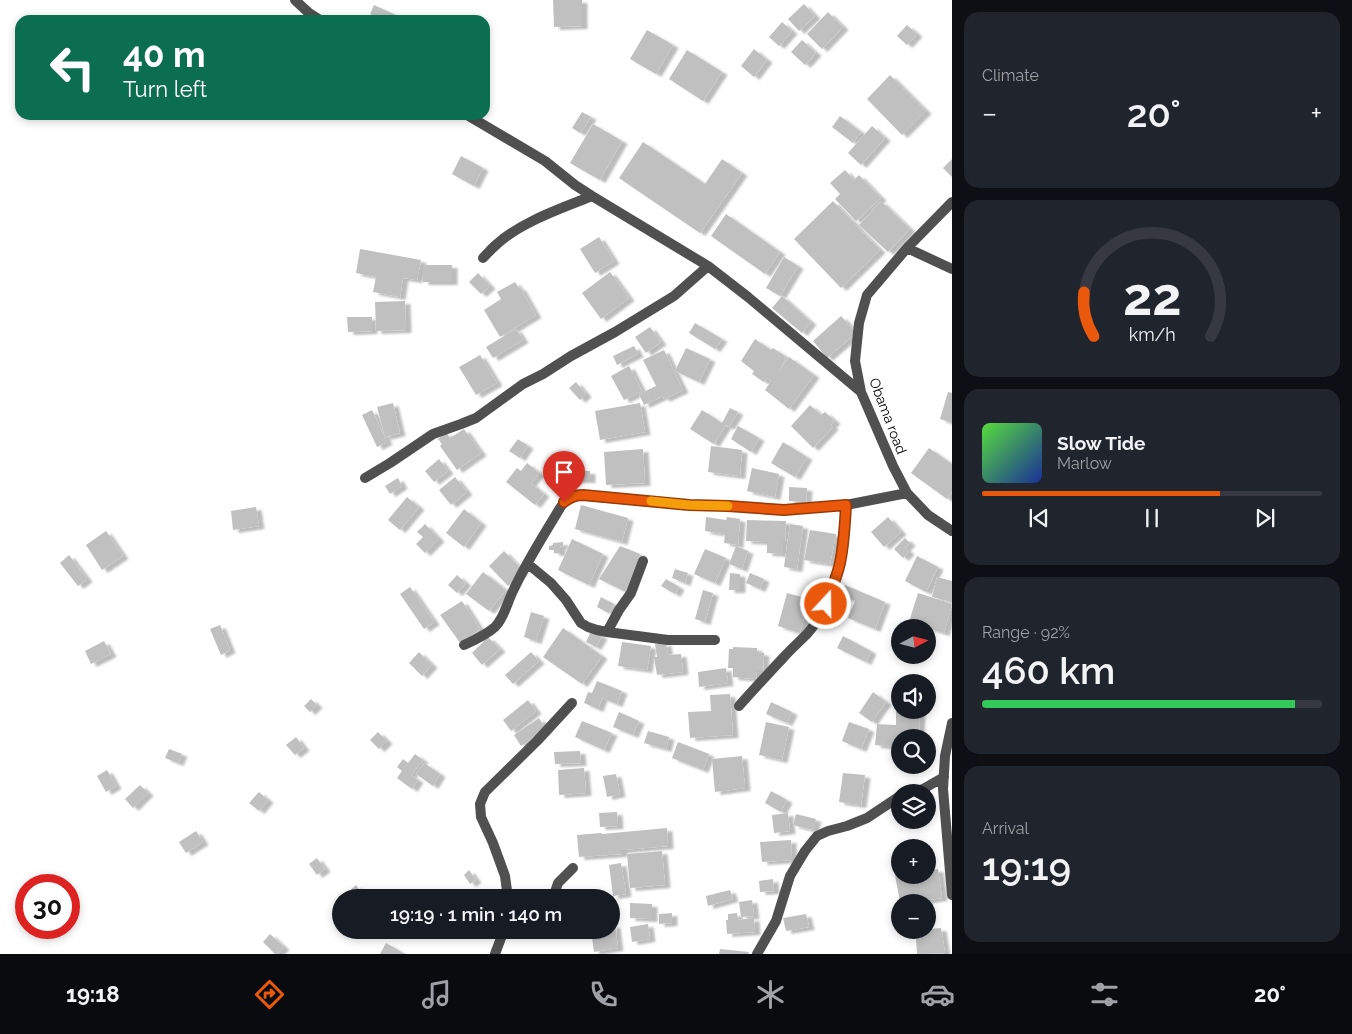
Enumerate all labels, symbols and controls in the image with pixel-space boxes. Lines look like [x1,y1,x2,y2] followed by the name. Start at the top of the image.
[123,34,205,75] text: 40 m
[40,35,105,100] icon: left
[982,66,1039,85] text: Climate
[123,76,207,102] text: Turn left
[1127,91,1181,136] text: 20°
[982,97,997,130] text: −
[1310,97,1322,130] text: +
[1123,266,1181,327] text: 22
[1128,324,1176,345] text: km/h
[866,376,910,456] street label: Obama road
[1057,432,1146,454] text: Slow Tide
[543,451,585,502] pin
[1057,454,1112,473] text: Marlow
[550,458,578,486] icon: arrive
[1025,504,1053,532] icon: previous
[1138,504,1166,532] icon: pause
[1251,504,1279,532] icon: next
[799,577,851,629] position arrow
[891,619,936,664] north arrow
[891,619,936,939] map controls
[982,623,1070,642] text: Range · 92%
[982,648,1115,693] text: 460 km
[891,674,936,719] button: sound
[891,729,936,774] button: search
[891,784,936,829] button: layers
[982,819,1029,838] text: Arrival
[891,839,936,884] button: +
[982,844,1071,889] text: 19:19
[15,874,80,939] speed limit sign: 30
[891,894,936,939] button: −
[390,903,562,925] text: 19:19 · 1 min · 140 m
[252,977,287,1012] icon: directions
[419,977,454,1012] icon: music
[586,977,621,1012] icon: phone
[753,977,788,1012] icon: climate
[920,977,955,1012] icon: car
[1087,977,1122,1012] icon: filters
[66,981,119,1007] text: 19:18
[1254,981,1286,1007] text: 20°

